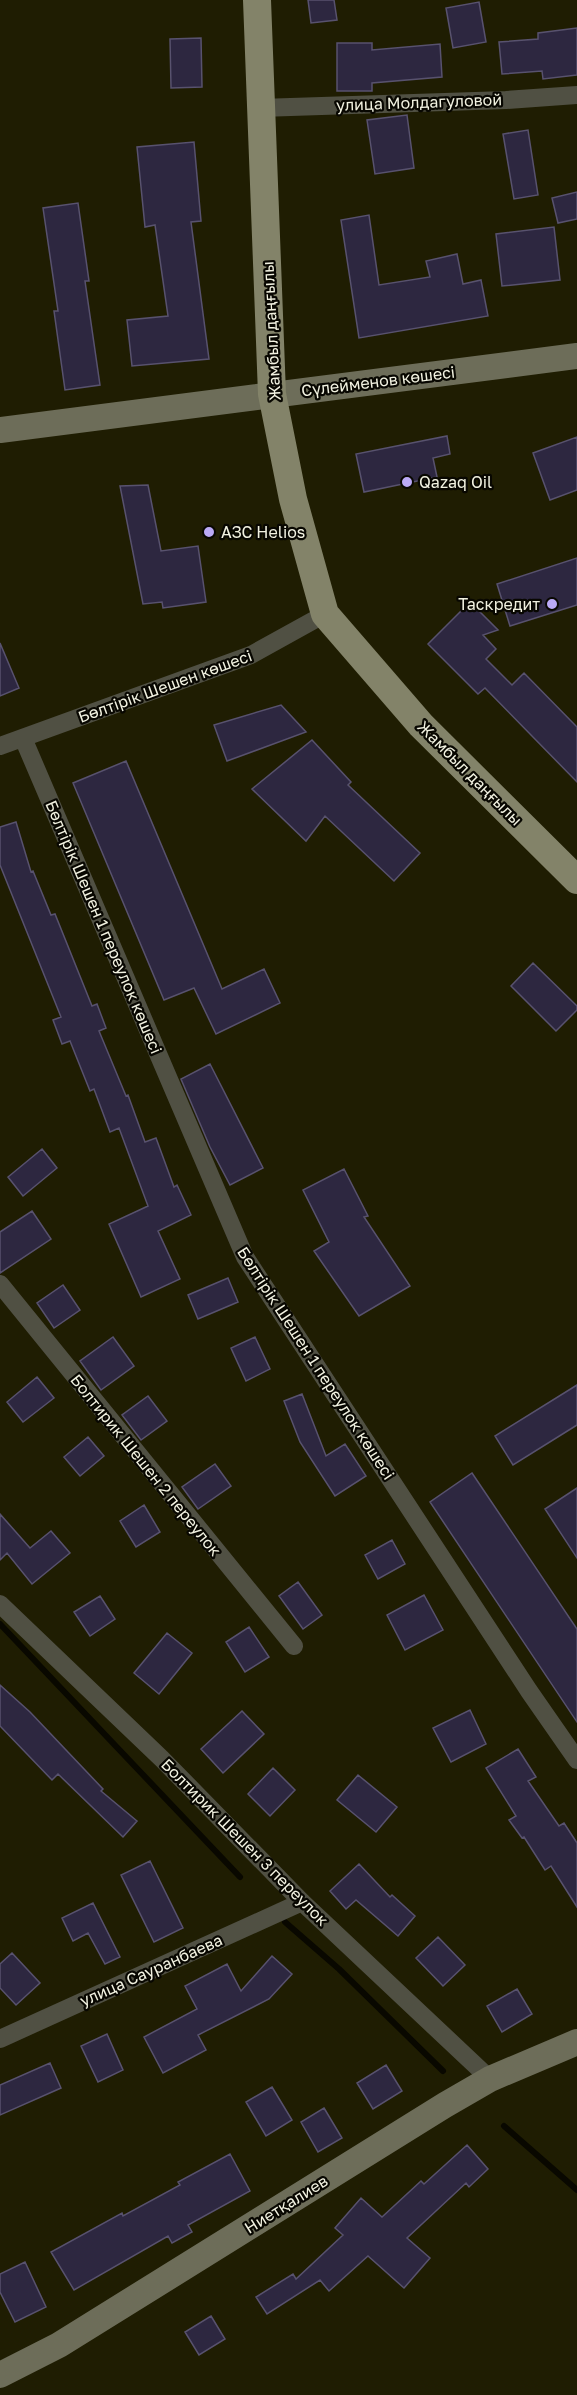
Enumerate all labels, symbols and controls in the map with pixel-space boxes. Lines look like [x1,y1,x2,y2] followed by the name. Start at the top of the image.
[336,89,502,115] street label: улица Молдагуловой
[257,261,285,401] street label: Жамбыл даңғылы
[300,362,456,400] street label: Сүлейменов көшесі
[419,472,492,492] place label: Qazaq Oil
[400,475,414,489] marker: Qazaq Oil
[221,522,305,542] place label: АЗС Helios
[202,525,216,539] marker: АЗС Helios
[458,594,540,614] place label: Таскредит
[545,597,559,611] marker: Таскредит
[75,645,255,727] street label: Бөлтірік Шешен көшесі
[413,716,527,830] street label: Жамбыл даңғылы
[41,797,167,1057] street label: Бөлтірік Шешен 1 переулок көшесі
[233,1243,399,1483] street label: Бөлтірік Шешен 1 переулок көшесі
[66,1370,226,1560] street label: Болтирик Шешен 2 переулок
[157,1754,333,1930] street label: Болтирик Шешен 3 переулок
[77,1930,225,2010] street label: улица Сауранбаева
[241,2170,331,2238] street label: Ниетқалиев

